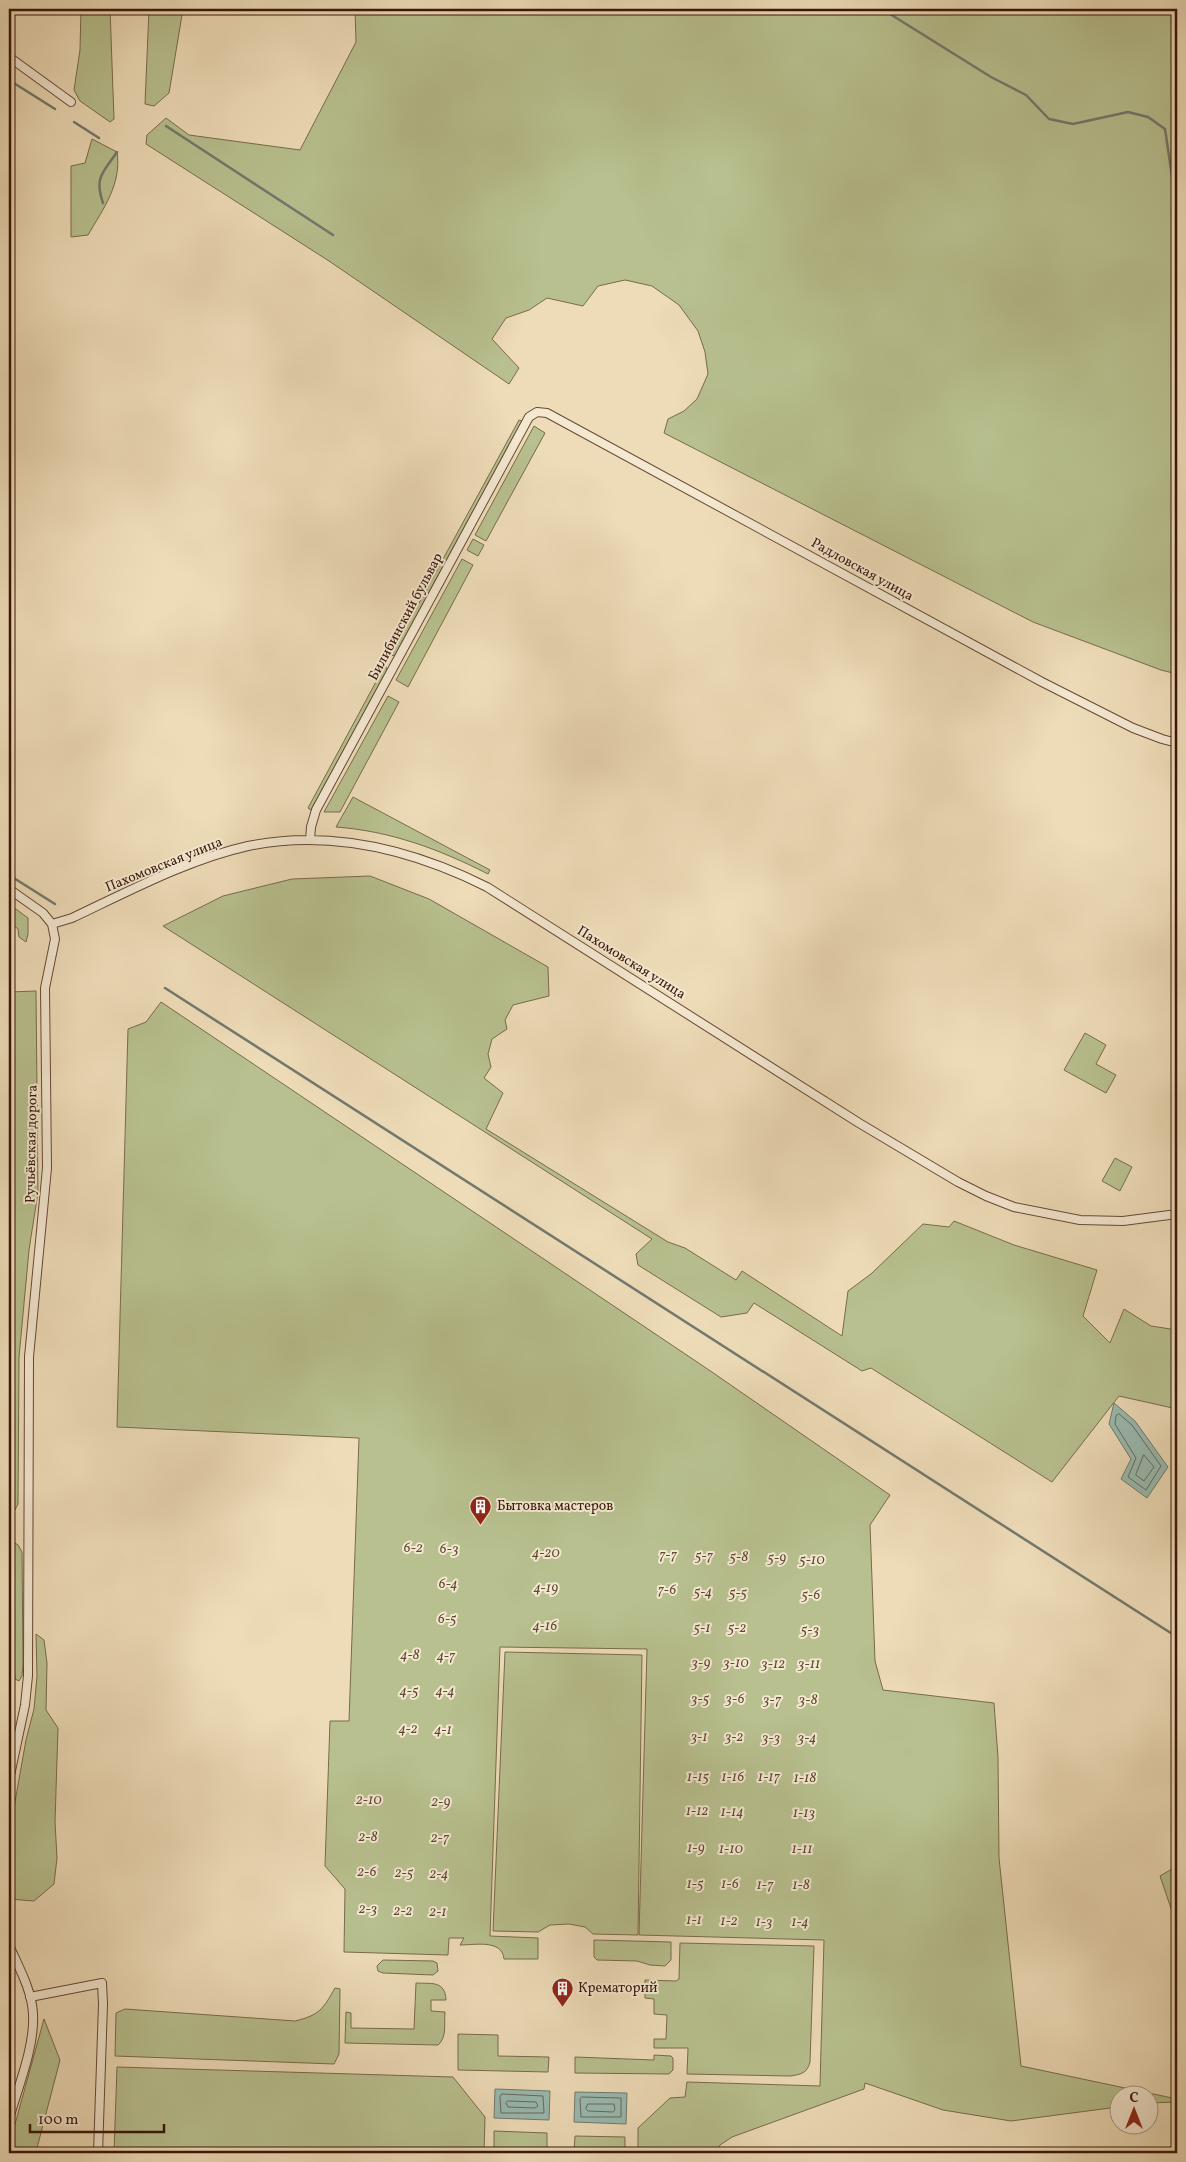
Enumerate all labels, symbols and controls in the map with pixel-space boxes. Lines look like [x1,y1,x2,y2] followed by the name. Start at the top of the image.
[807,534,917,606] street label: Радловская улица
[364,550,448,684] street label: Билибинский бульвар
[103,833,226,897] street label: Пахомовская улица
[573,922,689,1004] street label: Пахомовская улица
[21,1085,43,1203] street label: Ручьёвская дорога
[469,1494,493,1525] building icon: Бытовка мастеров
[497,1497,613,1516] place label: Бытовка мастеров
[403,1539,423,1558] park label: 6-2
[439,1540,459,1559] park label: 6-3
[532,1544,560,1563] park label: 4-20
[659,1546,677,1565] park label: 7-7
[694,1547,714,1566] park label: 5-7
[729,1548,748,1567] park label: 5-8
[766,1549,787,1568] park label: 5-9
[798,1551,825,1570] park label: 5-10
[438,1575,458,1594] park label: 6-4
[533,1579,559,1598] park label: 4-19
[658,1581,677,1600] park label: 7-6
[693,1583,712,1602] park label: 5-4
[728,1584,748,1603] park label: 5-5
[800,1586,821,1605] park label: 5-6
[437,1610,457,1629] park label: 6-5
[532,1617,558,1636] park label: 4-16
[693,1619,710,1638] park label: 5-1
[727,1619,746,1638] park label: 5-2
[800,1621,819,1640] park label: 5-3
[400,1646,420,1665] park label: 4-8
[437,1647,456,1666] park label: 4-7
[690,1654,711,1673] park label: 3-9
[722,1654,749,1673] park label: 3-10
[760,1655,785,1674] park label: 3-12
[797,1655,820,1674] park label: 3-11
[400,1682,419,1701] park label: 4-5
[435,1682,455,1701] park label: 4-4
[690,1690,710,1709] park label: 3-5
[724,1690,745,1709] park label: 3-6
[762,1691,782,1710] park label: 3-7
[797,1691,818,1710] park label: 3-8
[398,1720,418,1739] park label: 4-2
[434,1721,452,1740] park label: 4-1
[689,1728,708,1747] park label: 3-1
[724,1728,744,1747] park label: 3-2
[761,1729,781,1748] park label: 3-3
[797,1729,816,1748] park label: 3-4
[687,1768,710,1787] park label: 1-15
[721,1768,745,1787] park label: 1-16
[758,1768,781,1787] park label: 1-17
[794,1769,816,1788] park label: 1-18
[356,1791,382,1810] park label: 2-10
[431,1793,451,1812] park label: 2-9
[686,1802,708,1821] park label: 1-12
[720,1803,744,1822] park label: 1-14
[793,1804,816,1823] park label: 1-13
[358,1828,378,1847] park label: 2-8
[431,1829,450,1848] park label: 2-7
[687,1839,705,1858] park label: 1-9
[719,1840,744,1859] park label: 1-10
[791,1840,813,1859] park label: 1-11
[357,1863,377,1882] park label: 2-6
[395,1864,414,1883] park label: 2-5
[430,1865,448,1884] park label: 2-4
[687,1875,704,1894] park label: 1-5
[721,1875,739,1894] park label: 1-6
[757,1876,774,1895] park label: 1-7
[792,1876,810,1895] park label: 1-8
[359,1900,378,1919] park label: 2-3
[394,1902,413,1921] park label: 2-2
[429,1903,447,1922] park label: 2-1
[686,1911,702,1930] park label: 1-1
[720,1912,738,1931] park label: 1-2
[755,1913,773,1932] park label: 1-3
[791,1913,809,1932] park label: 1-4
[550,1976,574,2007] building icon: Крематорий
[578,1979,658,1998] place label: Крематорий
[1108,2084,1158,2134] north arrow
[1129,2089,1139,2108] text: С
[30,2102,164,2134] scale bar
[38,2110,78,2131] text: 100 m

